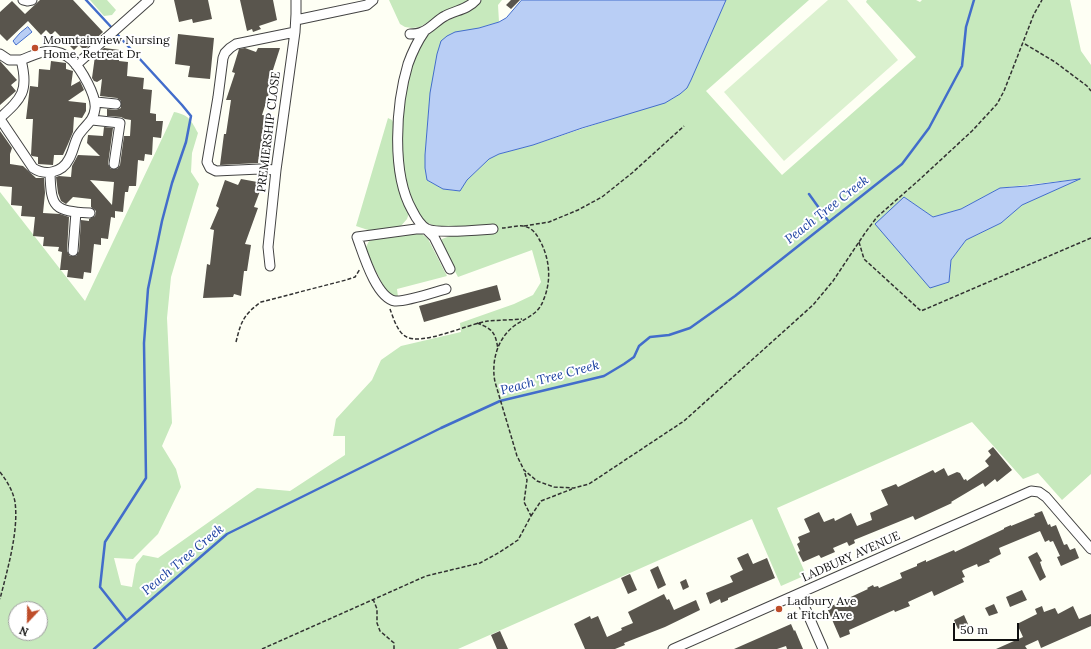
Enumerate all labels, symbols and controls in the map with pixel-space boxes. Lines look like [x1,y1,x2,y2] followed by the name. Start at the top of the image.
[43,34,170,62] place label: Mountainview Nursing Home, Retreat Dr
[30,43,40,53] marker: Mountainview Nursing Home, Retreat Dr
[254,71,284,193] street label: PREMIERSHIP CLOSE
[782,173,872,247] water label: Peach Tree Creek
[499,357,601,399] water label: Peach Tree Creek
[139,521,227,599] water label: Peach Tree Creek
[800,529,902,585] street label: LADBURY AVENUE
[787,595,856,623] place label: Ladbury Ave at Fitch Ave
[8,601,48,641] north arrow
[774,604,784,614] marker: Ladbury Ave at Fitch Ave
[955,615,1021,641] scale bar
[960,622,988,637] text: 50 m
[17,623,30,639] text: N

